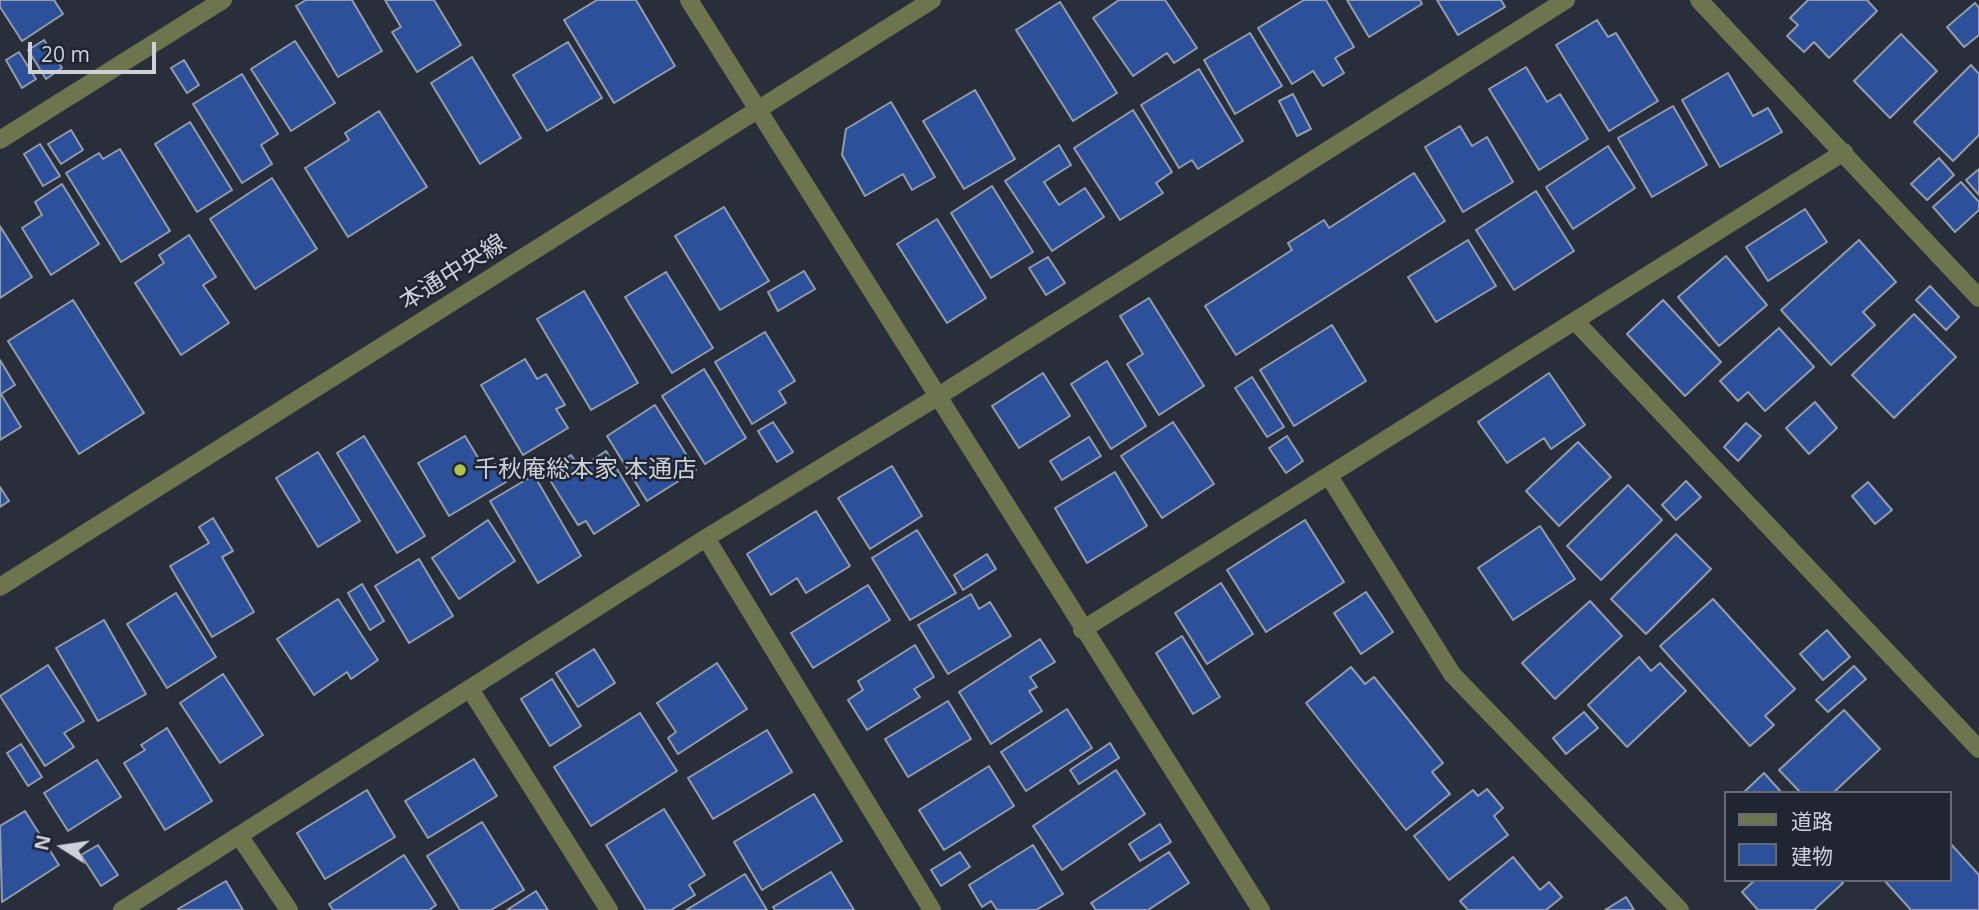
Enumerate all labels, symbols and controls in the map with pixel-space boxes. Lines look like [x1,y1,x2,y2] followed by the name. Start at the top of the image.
[32,28,159,72] scale bar
[41,40,90,68] text: 20 m
[394,229,512,317] street label: 本通中央線
[474,456,696,484] place label: 千秋庵総本家 本通店
[452,462,468,478] marker: 千秋庵総本家 本通店
[1724,791,1951,882] legend
[1791,807,1833,835] text: 道路
[28,812,98,882] north arrow
[28,832,57,853] text: N
[1791,842,1833,870] text: 建物

